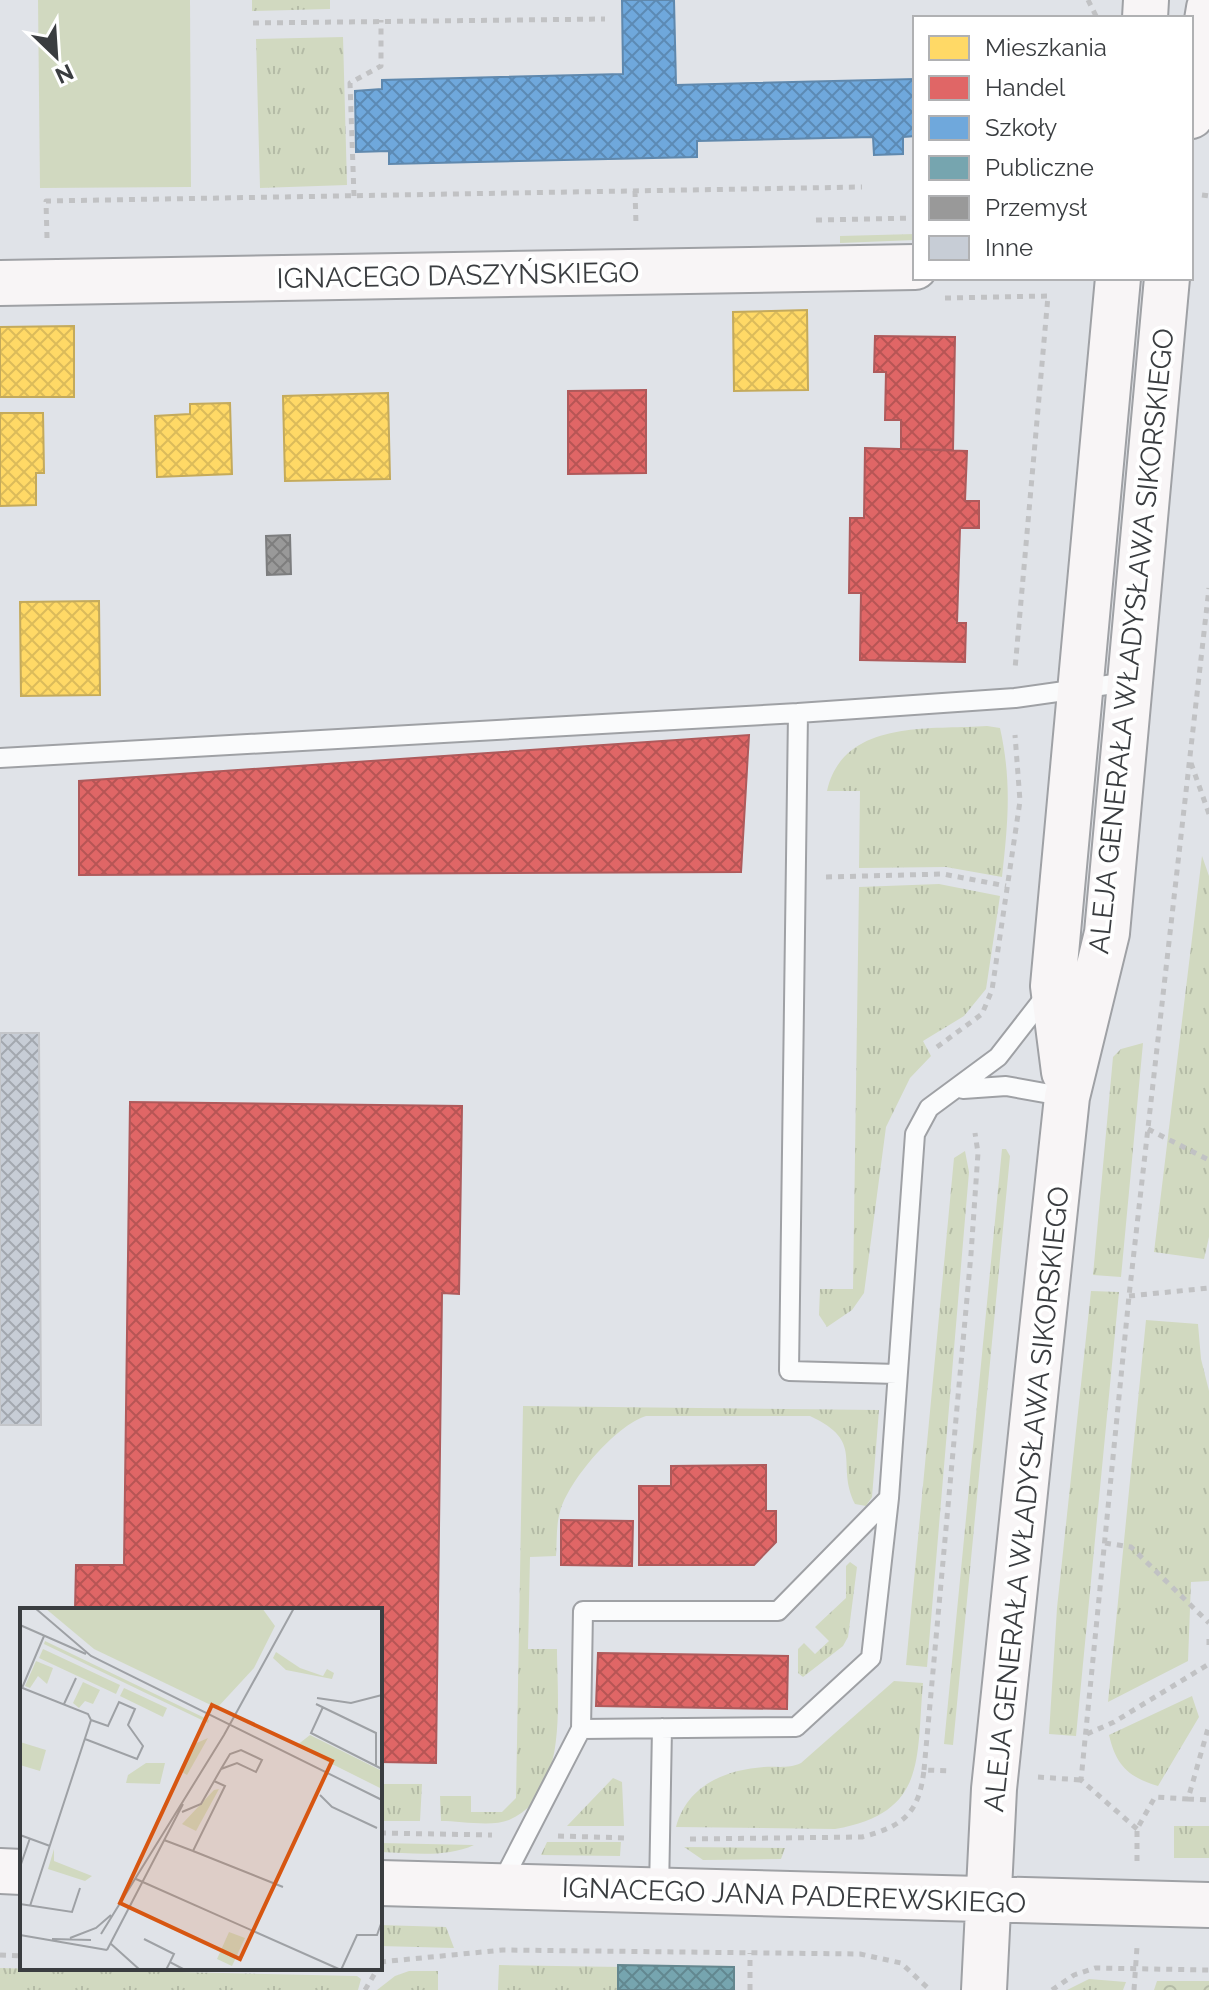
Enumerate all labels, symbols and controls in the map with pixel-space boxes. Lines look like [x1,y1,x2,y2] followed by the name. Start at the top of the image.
[16,16,96,96] north arrow
[913,16,1193,280] legend
[985,33,1107,62] text: Mieszkania
[51,59,78,89] text: N
[985,73,1066,102] text: Handel
[985,113,1057,142] text: Szkoły
[985,153,1094,182] text: Publiczne
[985,193,1088,222] text: Przemysł
[985,233,1033,262] text: Inne
[276,256,640,295] street label: IGNACEGO DASZYŃSKIEGO
[1082,327,1181,955] street label: ALEJA GENERAŁA WŁADYSŁAWA SIKORSKIEGO
[977,1185,1076,1813] street label: ALEJA GENERAŁA WŁADYSŁAWA SIKORSKIEGO
[20,1608,382,1970] inset map
[561,1871,1027,1920] street label: IGNACEGO JANA PADEREWSKIEGO

